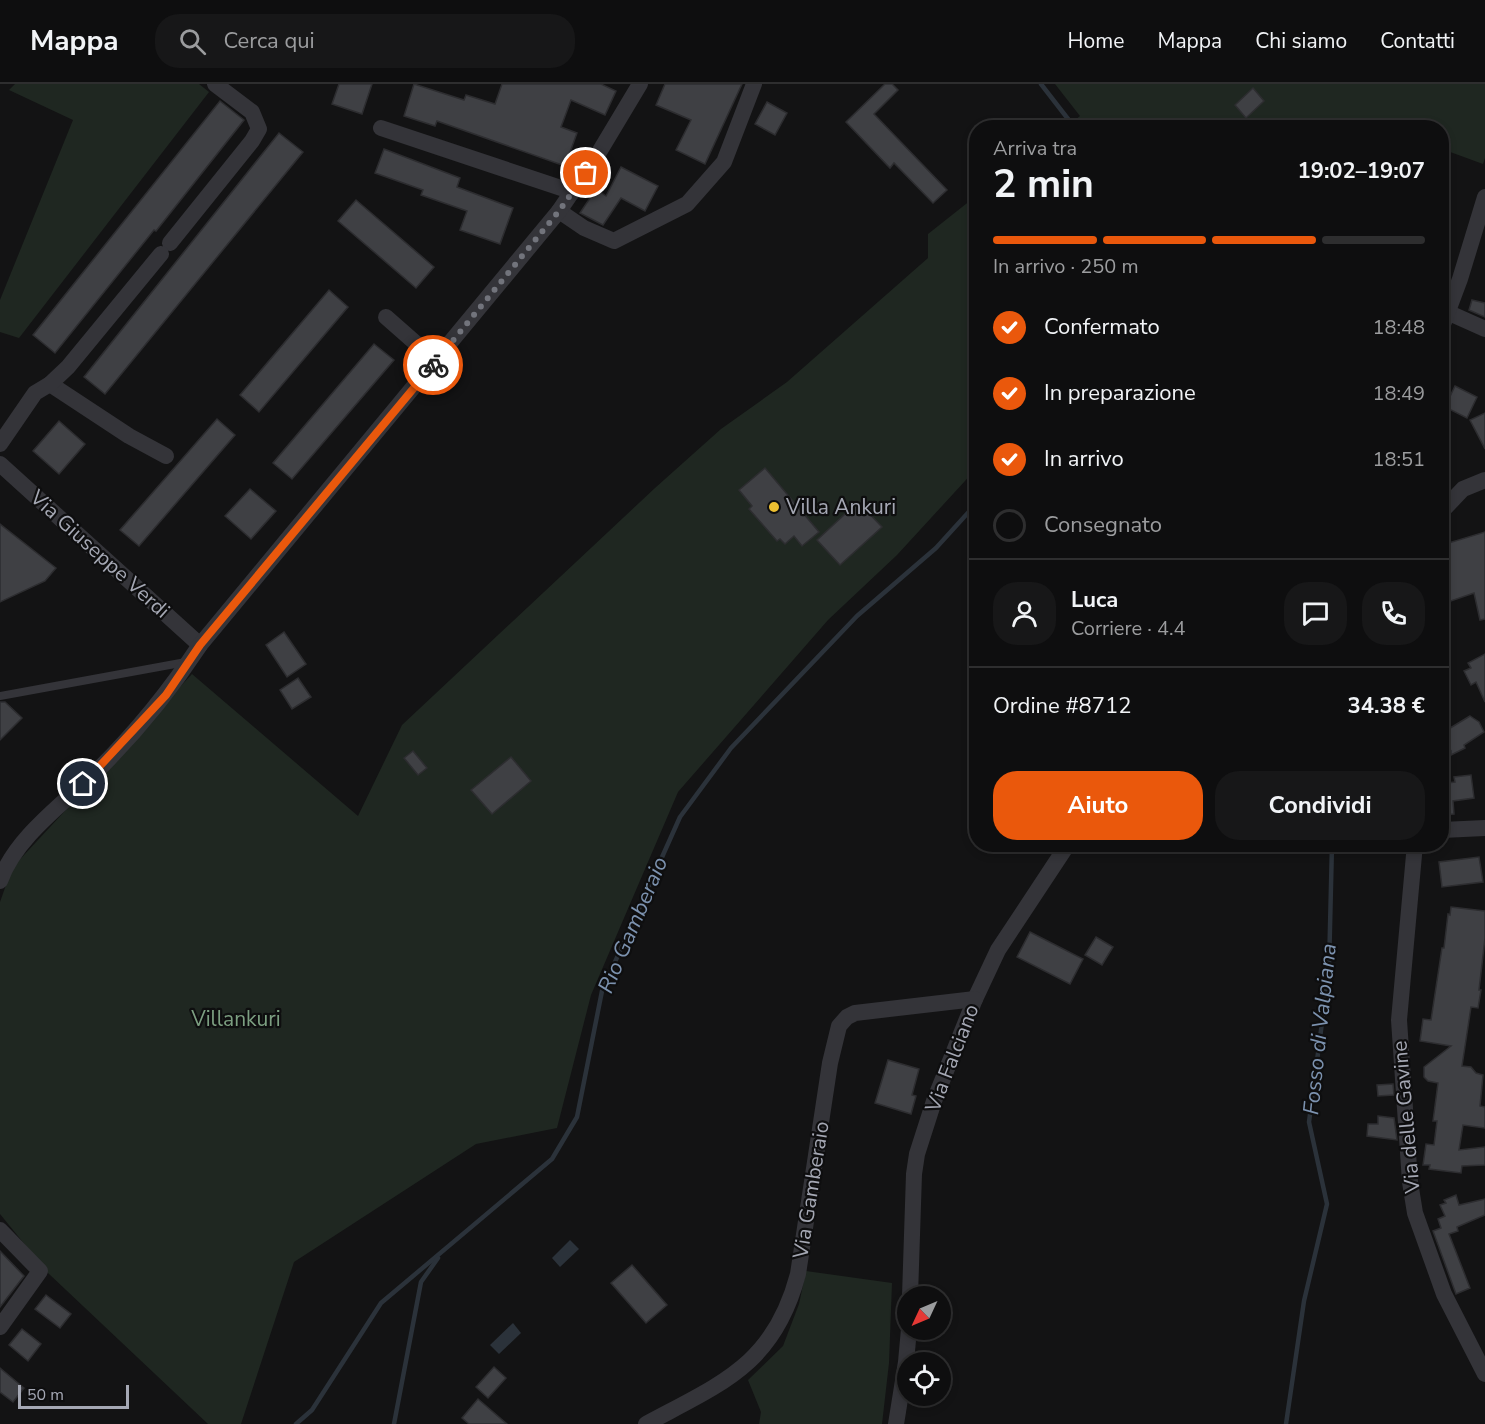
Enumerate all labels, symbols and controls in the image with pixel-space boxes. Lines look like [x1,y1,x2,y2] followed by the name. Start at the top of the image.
[155,14,575,68] search box
[30,22,119,60] text: Mappa
[176,25,209,58] icon: search
[224,26,315,56] text: Cerca qui
[1068,27,1124,55] text: Home
[1157,27,1222,55] text: Mappa
[1255,27,1347,55] text: Chi siamo
[1380,27,1455,55] text: Contatti
[993,135,1077,162] text: Arriva tra
[560,147,611,198] pin
[569,156,602,189] icon: bag
[1297,156,1425,186] text: 19:02–19:07
[993,158,1094,211] text: 2 min
[993,253,1139,280] text: In arrivo · 250 m
[993,311,1026,344] icon: check
[1044,312,1160,342] text: Confermato
[1372,314,1425,341] text: 18:48
[403,335,463,395] courier
[417,349,450,382] icon: bike
[993,377,1026,410] icon: check
[1044,378,1196,408] text: In preparazione
[1372,380,1425,407] text: 18:49
[993,443,1026,476] icon: check
[1044,444,1124,474] text: In arrivo
[1372,446,1425,473] text: 18:51
[23,483,176,624] street label: Via Giuseppe Verdi
[785,493,896,521] place label: Villa Ankuri
[767,500,781,514] marker: Villa Ankuri
[1044,510,1162,540] text: Consegnato
[993,582,1056,645] button: person
[1284,582,1347,645] button: chat
[1362,582,1425,645] button: phone
[1071,585,1118,615] text: Luca
[1071,615,1186,642] text: Corriere · 4.4
[993,691,1131,721] text: Ordine #8712
[1348,691,1425,721] text: 34.38 €
[57,758,108,809] pin
[66,767,99,800] icon: home
[993,771,1203,840] button: Aiuto
[1215,771,1425,840] button: Condividi
[591,852,675,998] water label: Rio Gamberaio
[1296,942,1344,1116] water label: Fosso di Valpiana
[918,1000,985,1117] street label: Via Falciano
[190,1005,281,1033] park label: Villankuri
[1385,1039,1427,1196] street label: Via delle Gavine
[786,1119,836,1262] street label: Via Gamberaio
[897,1286,951,1340] north arrow
[897,1286,951,1406] map controls
[897,1352,951,1406] button: locate
[18,1382,129,1410] scale bar
[27,1384,64,1406] text: 50 m

